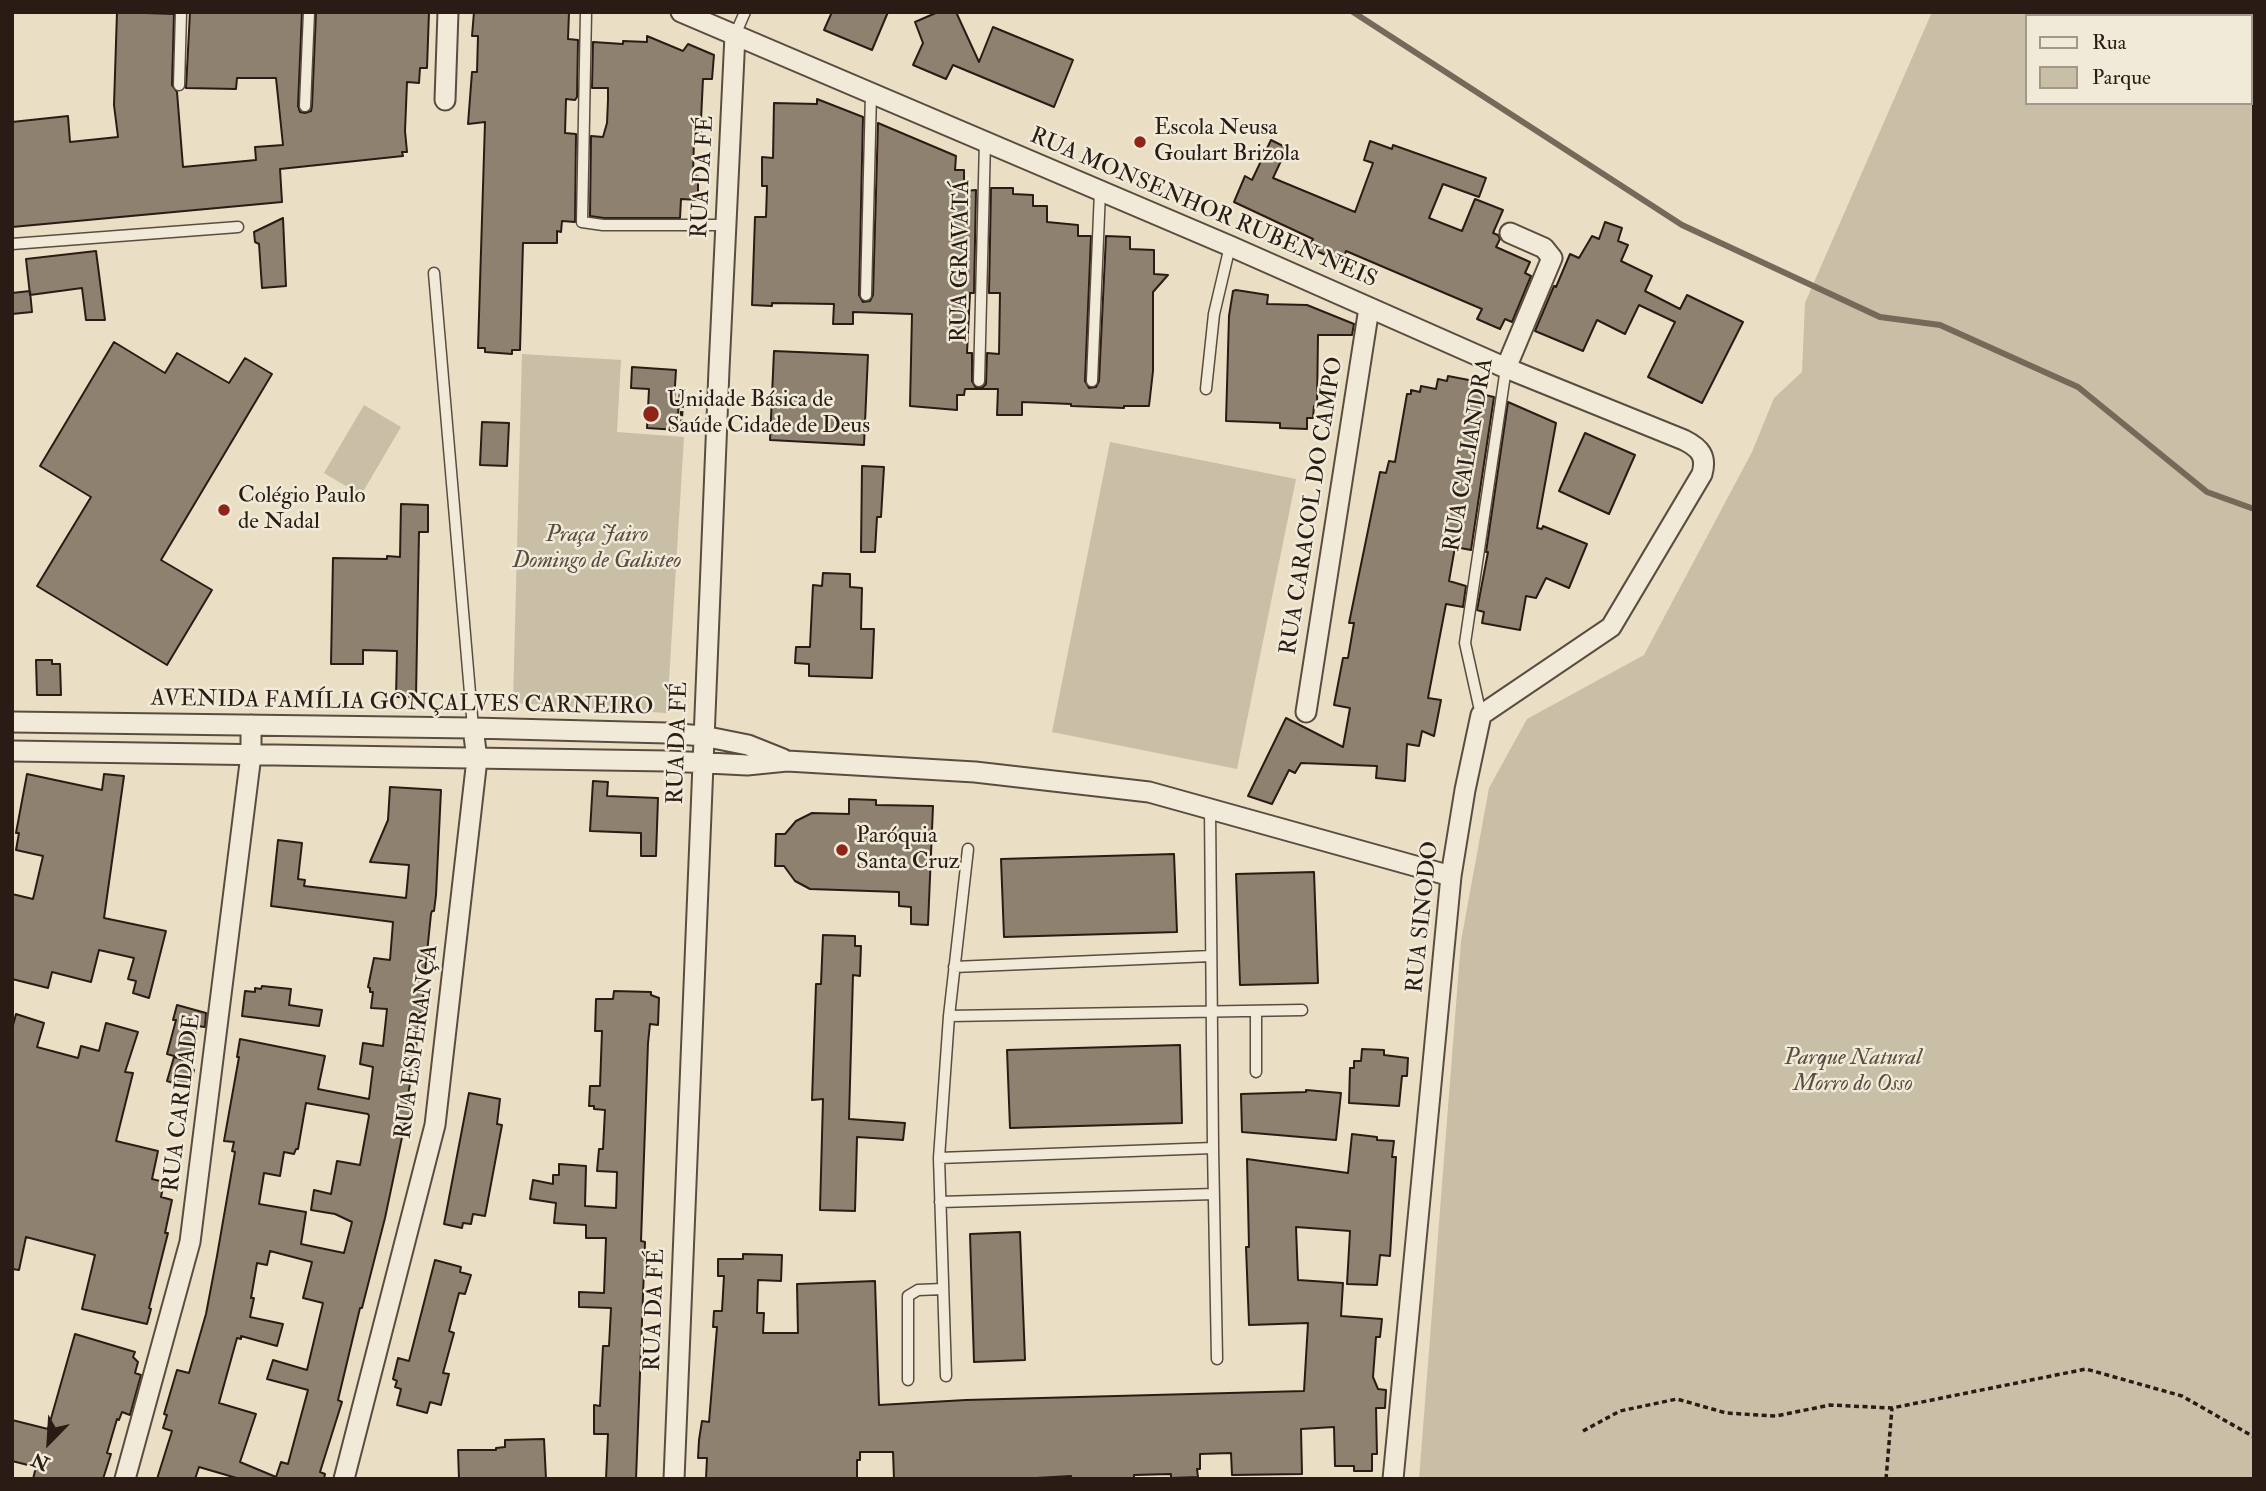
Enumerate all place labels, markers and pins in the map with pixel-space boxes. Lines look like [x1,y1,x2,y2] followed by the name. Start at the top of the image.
[1154,115,1300,169] place label: Escola Neusa Goulart Brizola
[1132,134,1148,150] marker: Escola Neusa Goulart Brizola
[667,387,870,441] place label: Unidade Básica de Saúde Cidade de Deus
[641,404,661,424] marker: Unidade Básica de Saúde Cidade de Deus
[238,483,366,537] place label: Colégio Paulo de Nadal
[216,502,232,518] marker: Colégio Paulo de Nadal
[856,823,960,877] place label: Paróquia Santa Cruz
[834,842,850,858] marker: Paróquia Santa Cruz

